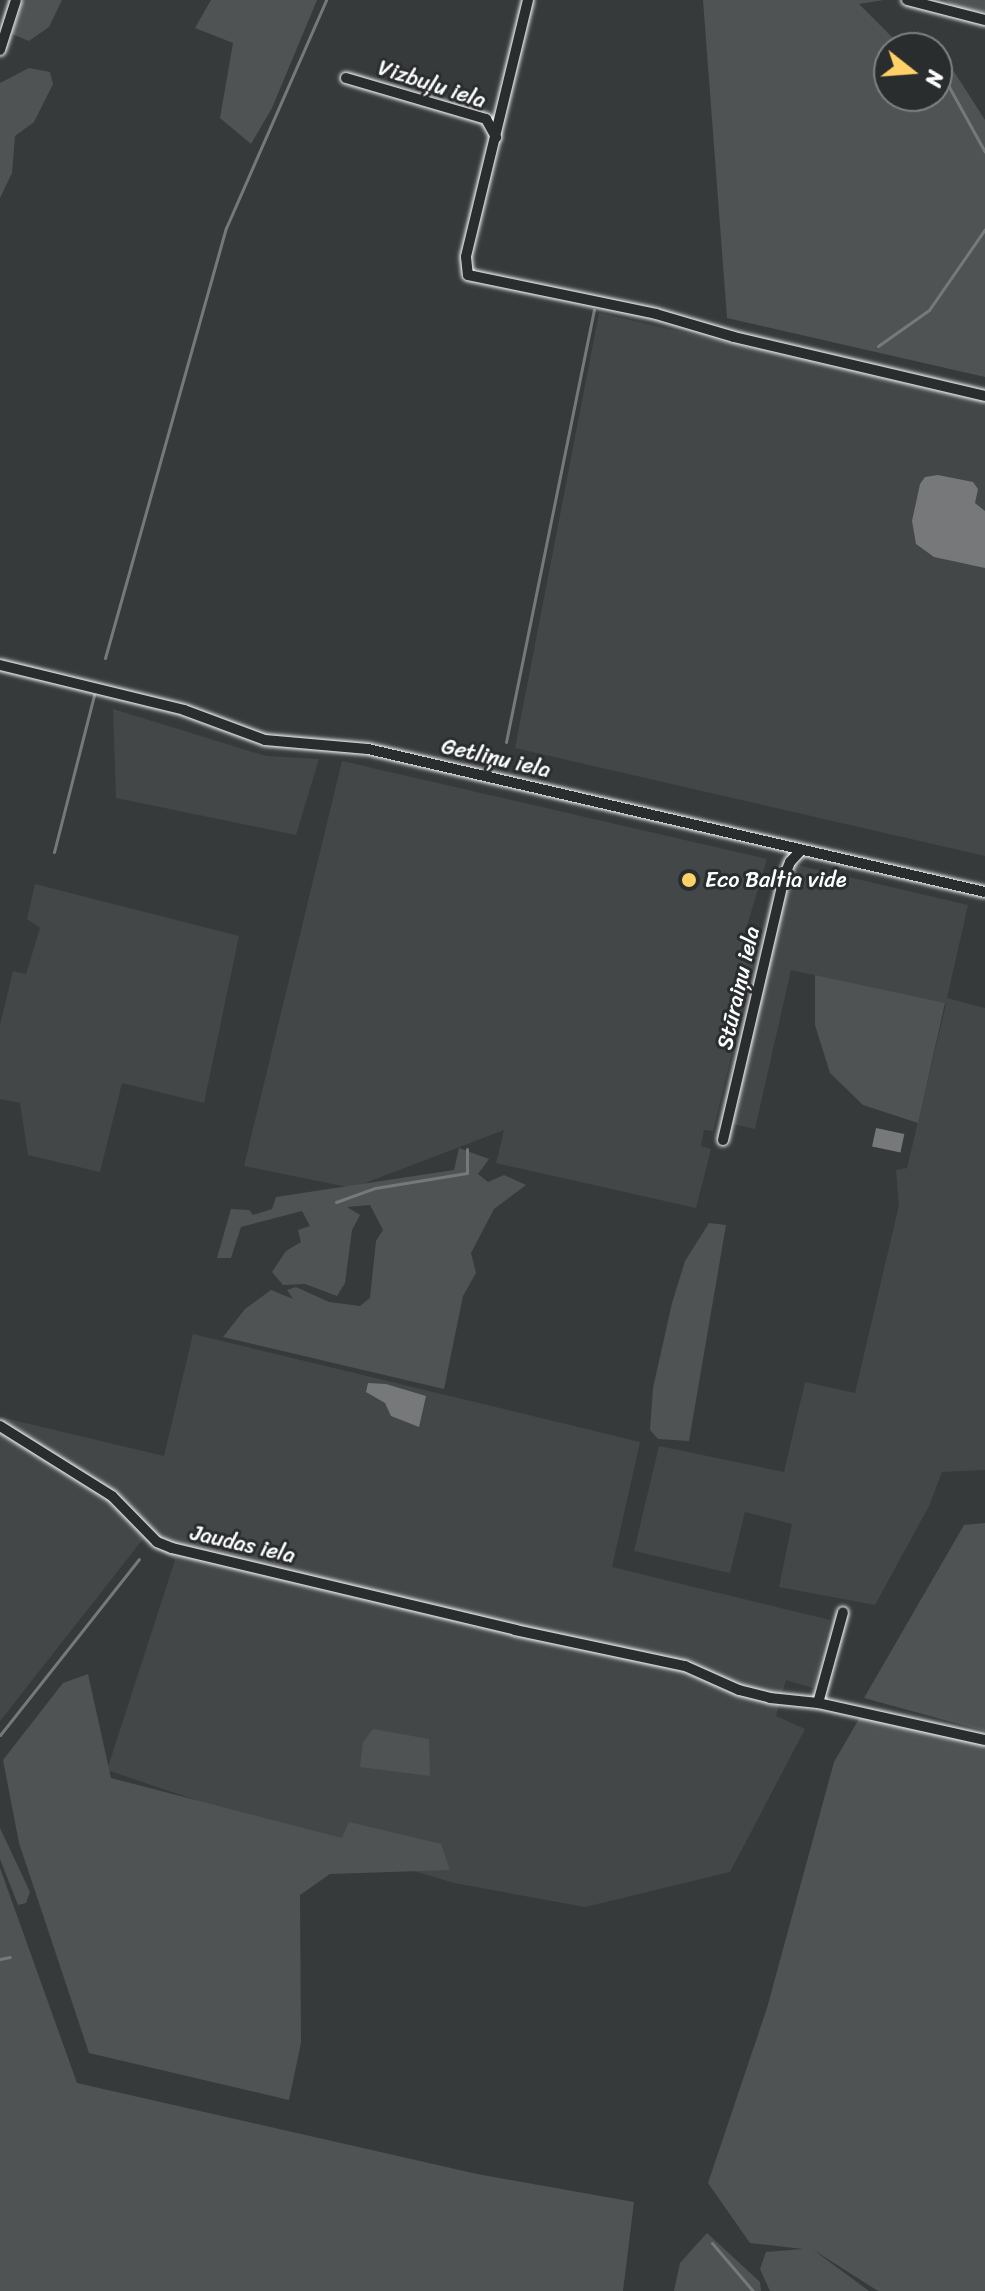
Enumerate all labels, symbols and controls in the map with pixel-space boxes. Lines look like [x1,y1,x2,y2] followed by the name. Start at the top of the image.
[873,32,953,112] north arrow
[375,54,489,114] street label: Vizbuļu iela
[914,66,955,92] text: N
[439,733,553,783] street label: Getliņu iela
[705,867,848,893] place label: Eco Baltia vide
[680,871,698,889] marker: Eco Baltia vide
[711,924,765,1052] street label: Stūraiņu iela
[188,1519,298,1569] street label: Jaudas iela

